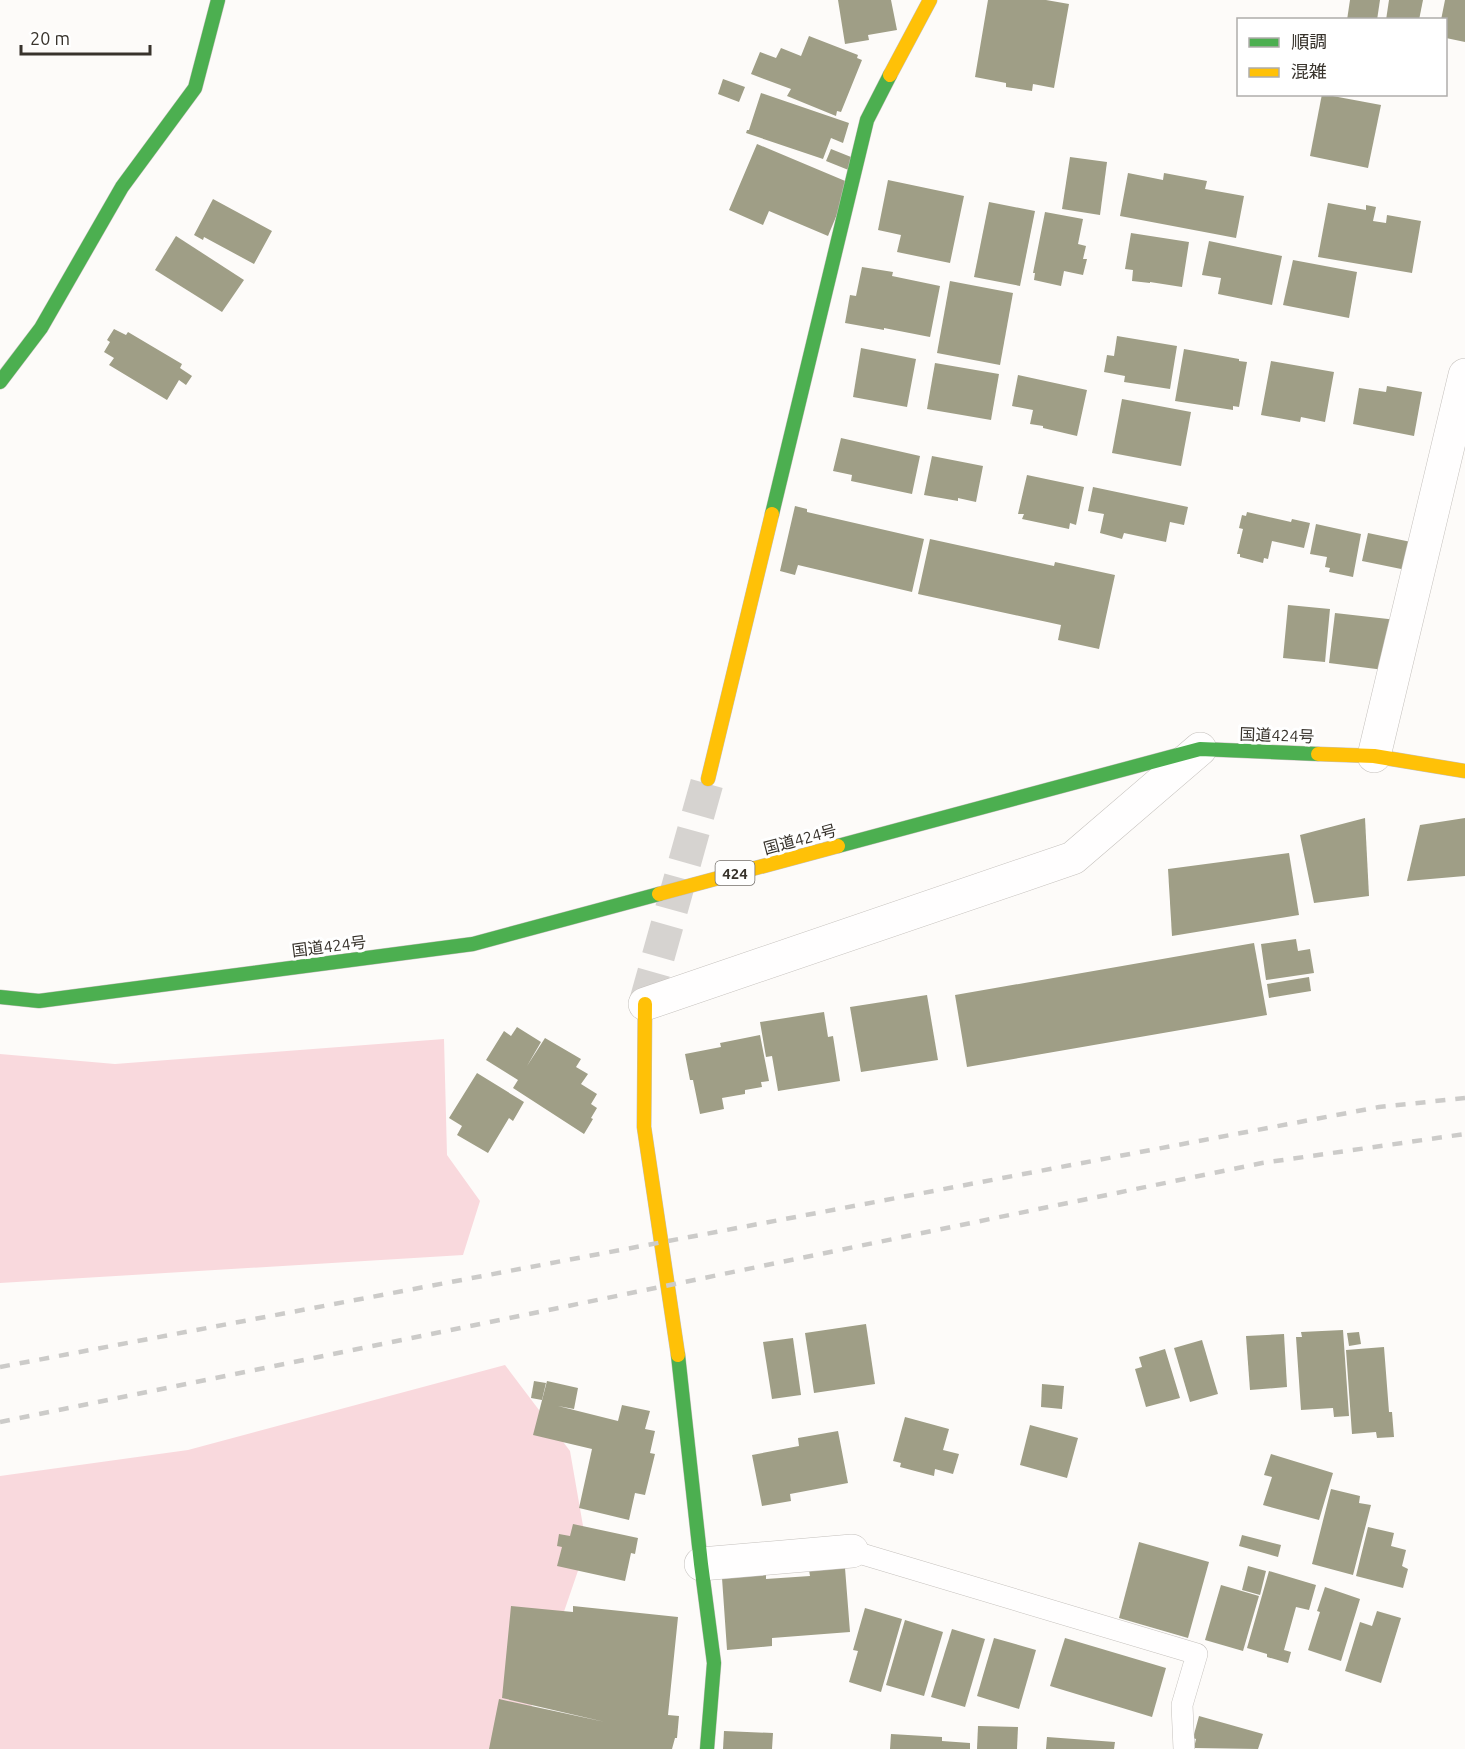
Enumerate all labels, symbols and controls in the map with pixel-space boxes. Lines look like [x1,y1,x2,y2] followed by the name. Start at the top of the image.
[21,18,150,56] scale bar
[1237,18,1447,96] legend
[30,28,70,48] text: 20 m
[1291,31,1327,51] text: 順調
[1291,61,1327,81] text: 混雑
[1239,725,1315,745] street label: 国道424号
[761,821,839,857] street label: 国道424号
[716,861,754,885] road number: 424
[291,932,367,960] street label: 国道424号

